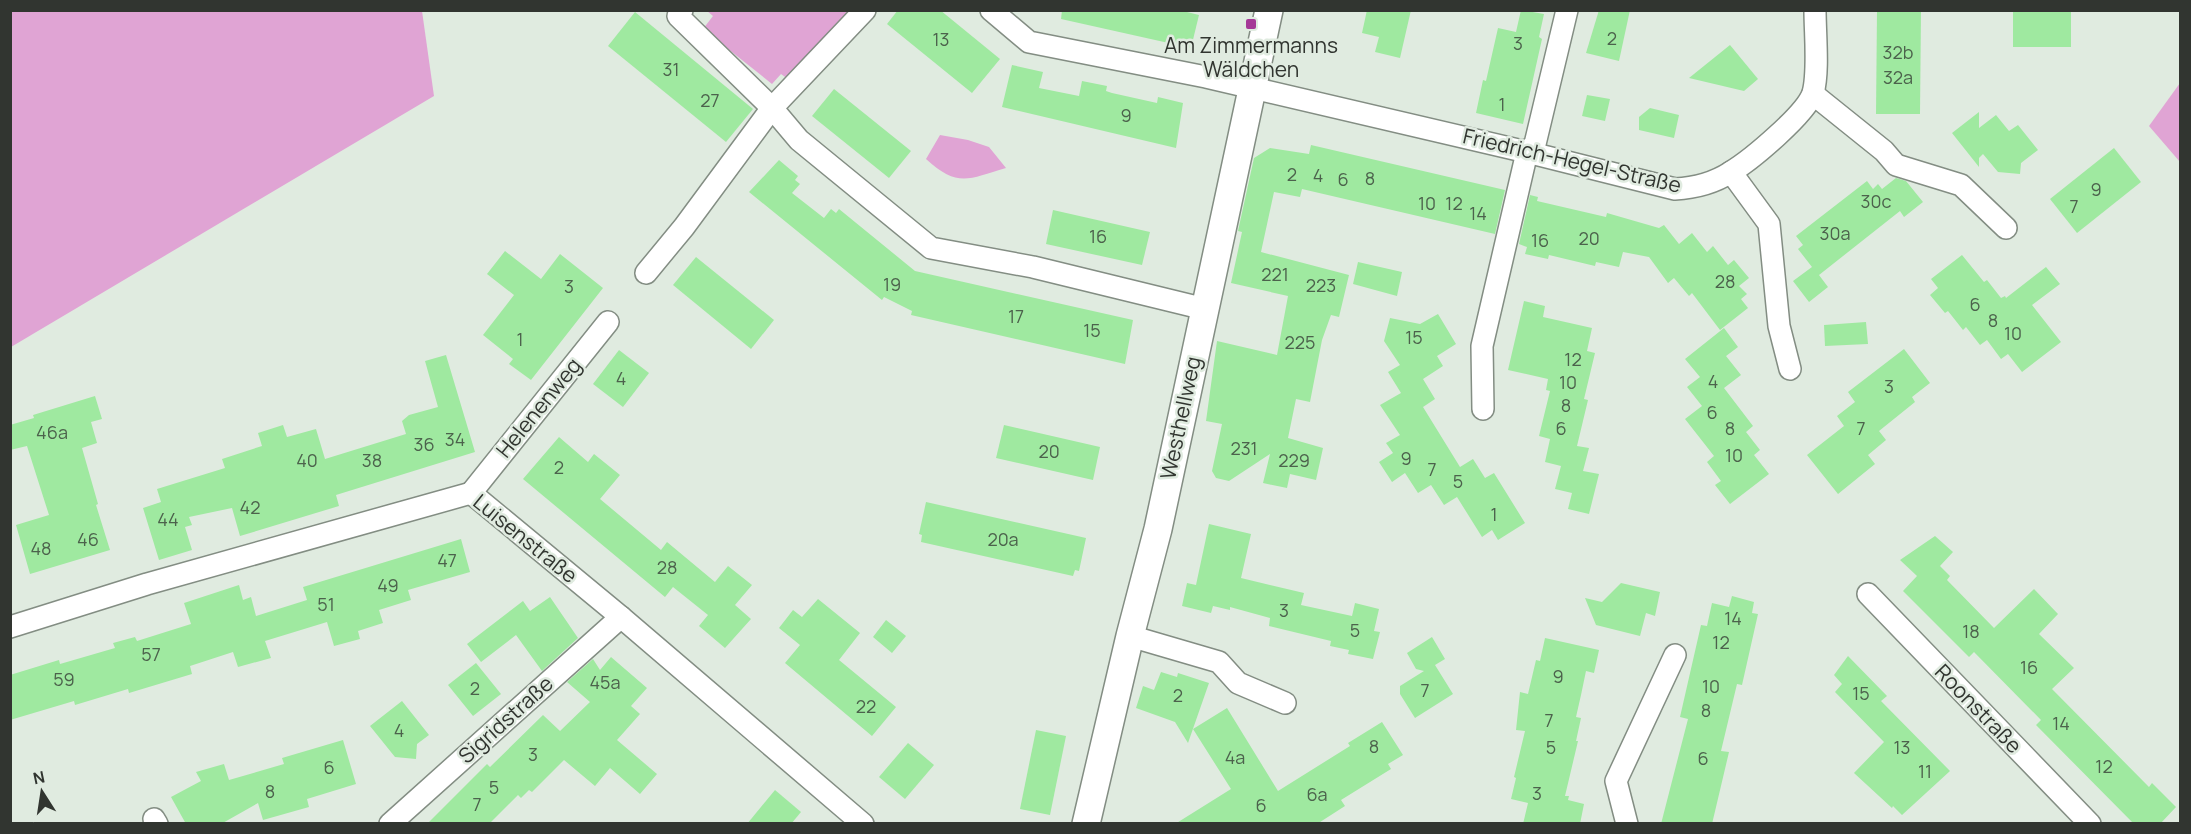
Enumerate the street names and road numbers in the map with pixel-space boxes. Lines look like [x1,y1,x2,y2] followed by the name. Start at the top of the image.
[1460,121,1684,199] street label: Friedrich-Hegel-Straße
[489,352,587,463] street label: Helenenweg
[1153,354,1207,482] street label: Westhellweg
[468,487,584,589] street label: Luisenstraße
[1929,658,2028,759] street label: Roonstraße
[452,669,559,769] street label: Sigridstraße

